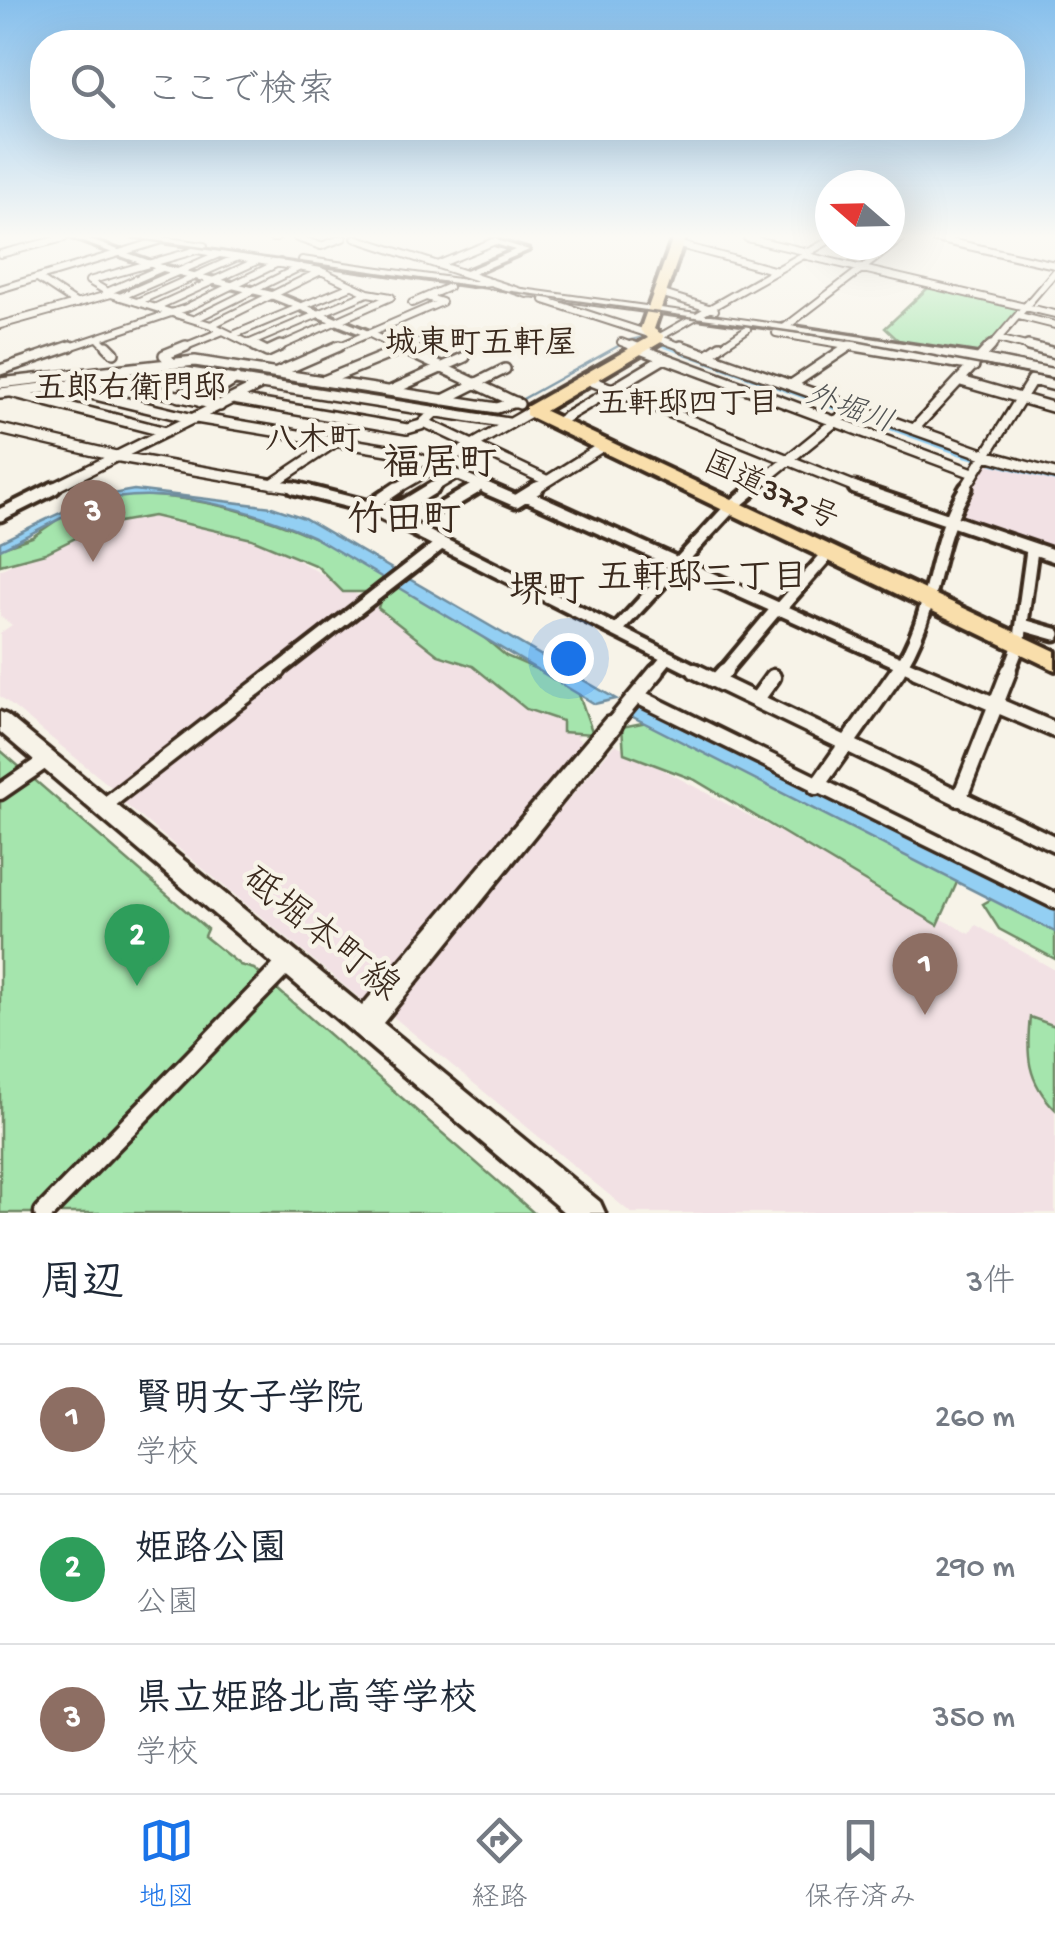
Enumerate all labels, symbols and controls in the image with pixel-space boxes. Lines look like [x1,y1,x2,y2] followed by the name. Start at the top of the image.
[30,30,1025,140] search box
[65,58,120,113] icon: search
[145,71,335,115] text: ここで検索
[815,170,905,260] north arrow
[385,325,577,365] district label: 城東町五軒屋
[34,371,226,410] district label: 五郎右衛門邸
[801,377,898,443] water label: 外堀川
[598,388,778,424] district label: 五軒邸四丁目
[265,422,361,462] district label: 八木町
[383,443,497,489] district label: 福居町
[696,444,844,541] street label: 国道372号
[61,480,126,562] pin: 3
[347,500,461,545] district label: 竹田町
[597,558,807,601] district label: 五軒邸二丁目
[509,571,585,616] district label: 堺町
[543,633,594,684] your location
[231,858,408,1013] street label: 砥堀本町線
[104,904,170,986] pin: 2
[892,932,958,1015] pin: 1
[40,1262,124,1311] text: 周辺
[966,1265,1015,1303] text: 3件
[135,1380,363,1424] text: 賢明女子学院
[66,1400,79,1438] text: 1
[935,1400,1015,1438] text: 260 m
[135,1436,199,1474] text: 学校
[135,1530,287,1574] text: 姫路公園
[65,1550,80,1588] text: 2
[935,1550,1015,1588] text: 290 m
[135,1586,199,1624] text: 公園
[135,1680,477,1724] text: 県立姫路北高等学校
[64,1700,81,1738] text: 3
[933,1700,1015,1738] text: 350 m
[135,1736,199,1774] text: 学校
[138,1813,195,1916] tab: 地図
[471,1813,528,1916] tab: 経路
[804,1813,917,1916] tab: 保存済み

